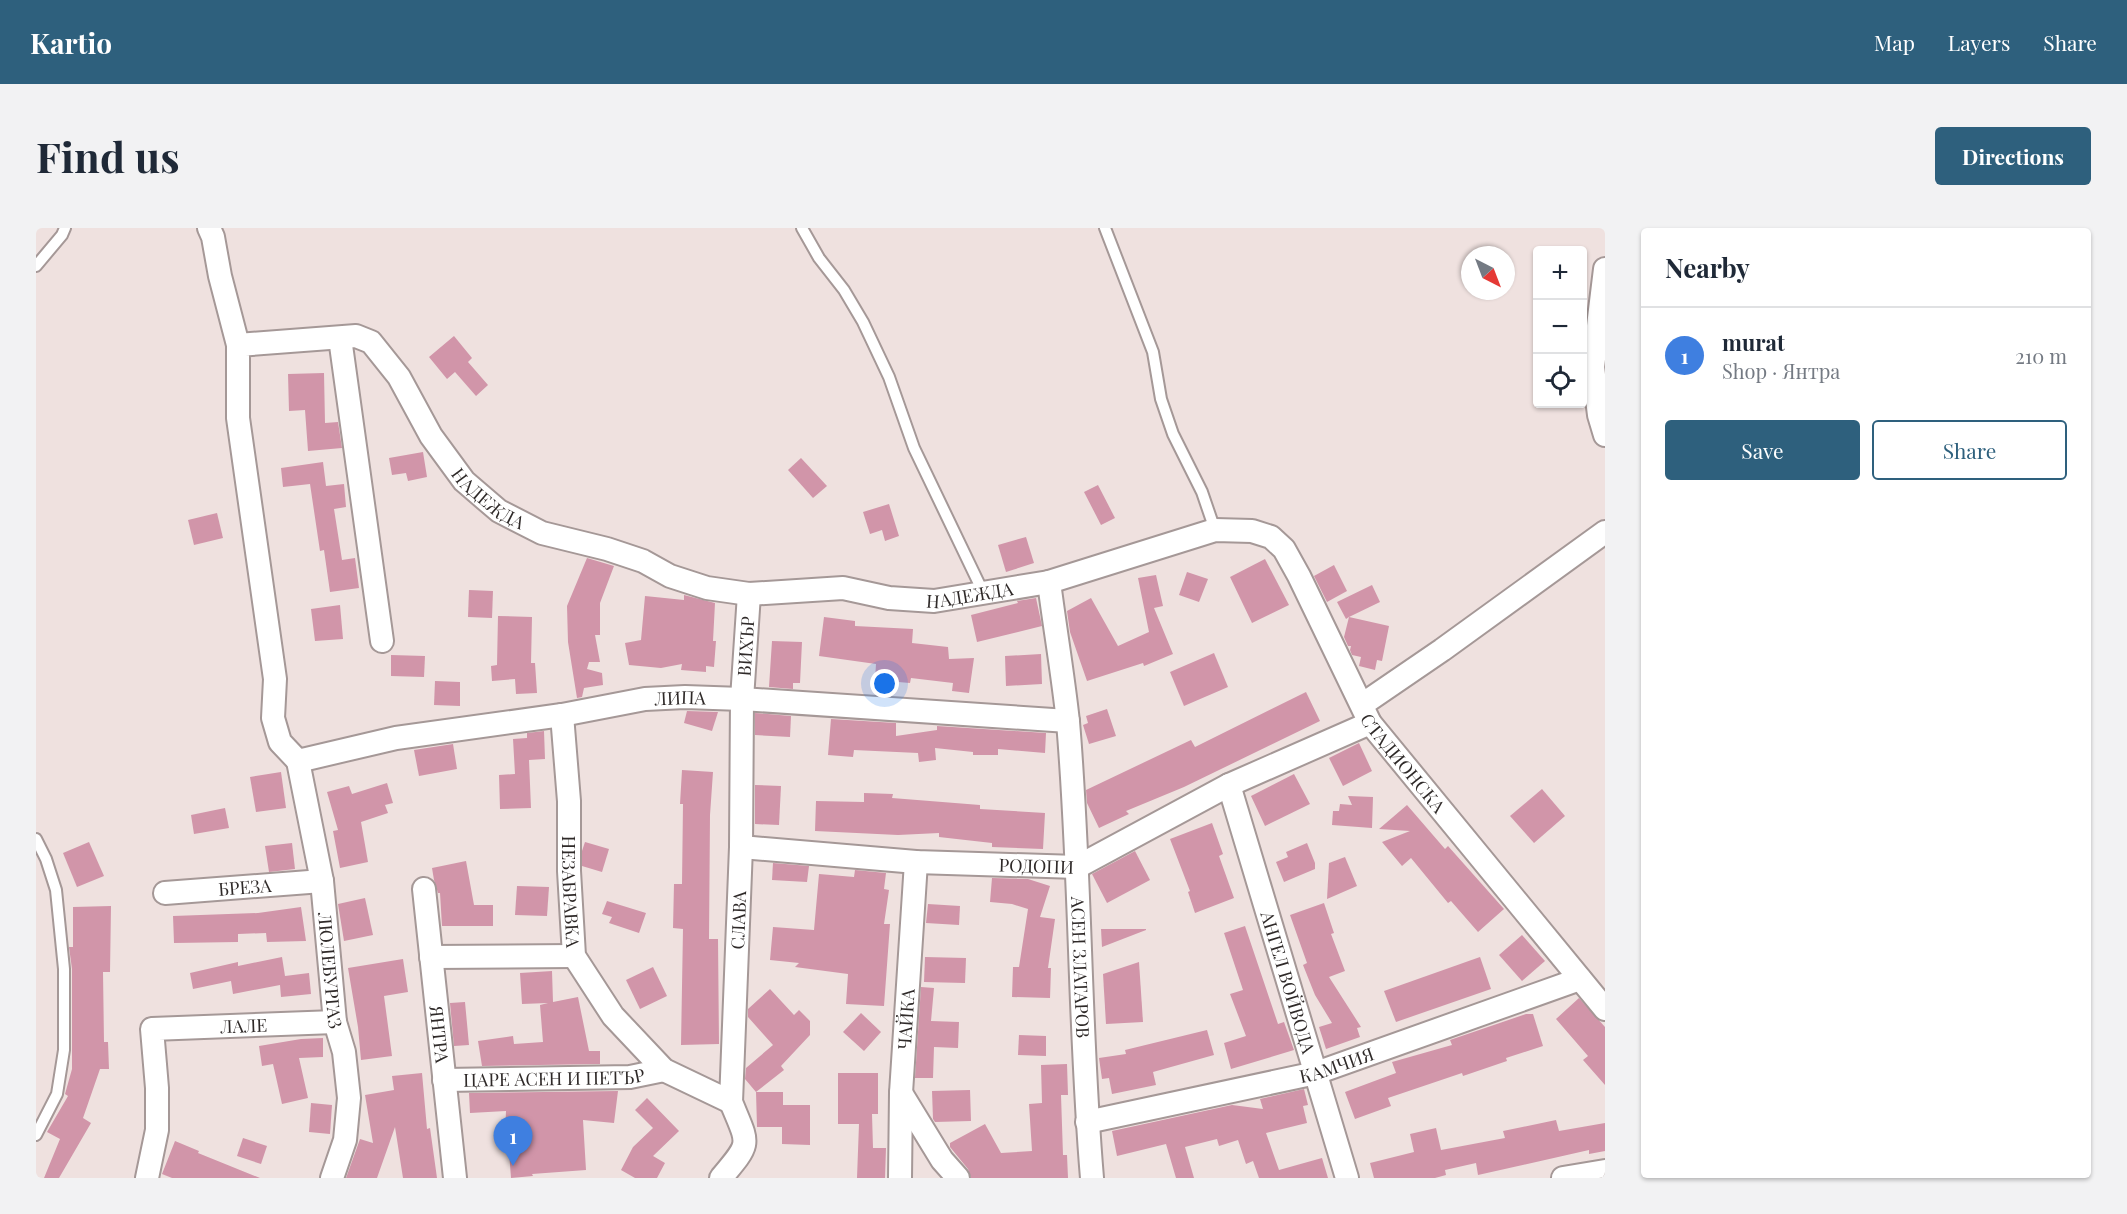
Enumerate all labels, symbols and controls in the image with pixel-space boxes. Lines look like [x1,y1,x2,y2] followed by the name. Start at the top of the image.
[30,24,112,61] text: Kartio
[1874,28,1915,56] text: Map
[1948,28,2010,56] text: Layers
[2043,28,2097,56] text: Share
[1935,127,2091,185] button: Directions
[36,128,180,184] text: Find us
[1461,246,1515,300] north arrow
[1533,246,1587,408] map controls
[1533,246,1587,300] button: +
[1665,250,1750,285] text: Nearby
[1533,300,1587,354] button: −
[1722,327,1785,357] text: murat
[1681,342,1688,369] text: 1
[2015,342,2067,369] text: 210 m
[1533,354,1587,408] button: locate
[1722,357,1840,384] text: Shop · Янтра
[1665,420,1860,480] button: Save
[1872,420,2067,480] button: Share
[446,463,530,535] street label: НАДЕЖДА
[925,576,1015,613] street label: НАДЕЖДА
[732,615,760,677] street label: ВИХЪР
[870,669,899,698] your location
[653,685,707,711] street label: ЛИПА
[1355,710,1451,818] street label: СТАДИОНСКА
[557,836,586,949] street label: НЕЗАБРАВКА
[998,853,1074,879] street label: РОДОПИ
[217,873,273,901] street label: БРЕЗА
[725,890,751,950] street label: СЛАВА
[1066,895,1095,1039] street label: АСЕН ЗЛАТАРОВ
[1255,907,1321,1057] street label: АНГЕЛ ВОЙВОДА
[313,910,348,1031] street label: ЛЮЛЕБУРГАЗ
[892,987,920,1050] street label: ЧАЙКА
[424,1003,455,1065] street label: ЯНТРА
[219,1013,268,1038] street label: ЛАЛЕ
[1297,1041,1377,1088] street label: КАМЧИЯ
[463,1062,647,1092] street label: ЦАРЕ АСЕН И ПЕТЪР
[494,1116,532,1166] pin: 1

